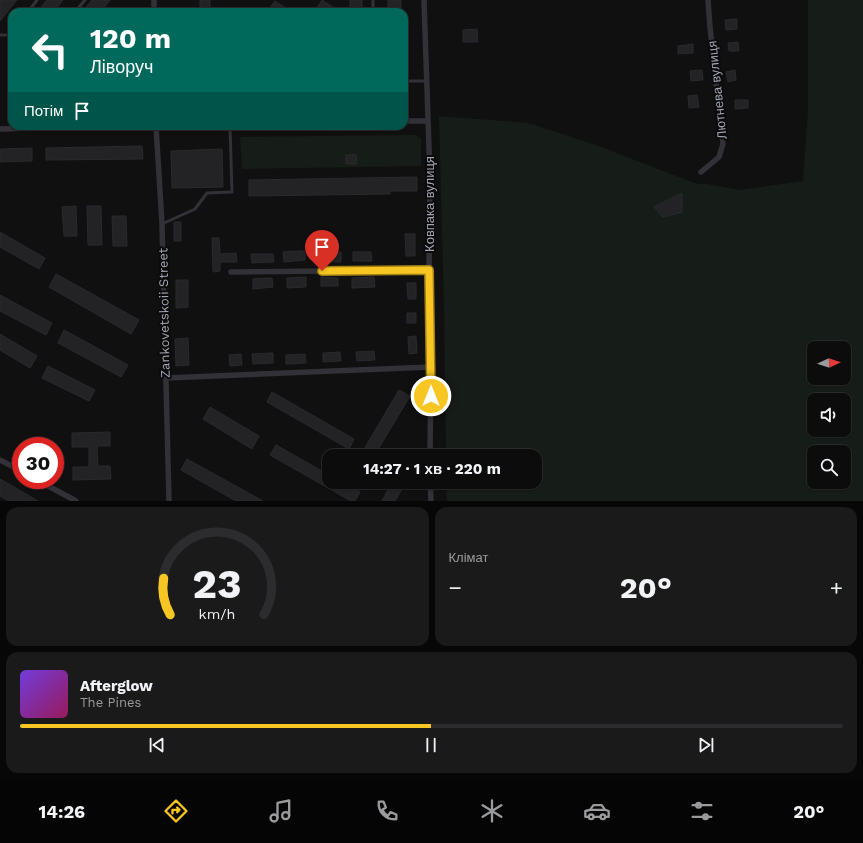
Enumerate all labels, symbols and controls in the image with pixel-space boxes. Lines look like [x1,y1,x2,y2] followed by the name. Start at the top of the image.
[90,22,171,55] text: 120 m
[24,24,76,76] icon: left
[704,40,730,140] street label: Лютнева вулиця
[90,56,153,77] text: Ліворуч
[71,100,93,122] icon: arrive
[24,102,63,120] text: Потім
[422,156,437,252] street label: Ковпака вулиця
[305,230,339,271] pin
[311,236,333,258] icon: arrive
[155,247,173,378] street label: Zankovetskoii Street
[807,341,851,385] north arrow
[807,341,851,489] map controls
[410,375,452,417] position arrow
[807,393,851,437] button: sound
[12,437,64,489] speed limit sign: 30
[807,445,851,489] button: search
[363,460,501,478] text: 14:27 · 1 хв · 220 m
[449,550,488,565] text: Клімат
[193,558,242,607] text: 23
[620,570,672,605] text: 20°
[449,575,462,600] text: −
[830,575,843,600] text: +
[199,605,236,621] text: km/h
[80,677,153,695] text: Afterglow
[80,695,141,710] text: The Pines
[146,734,168,756] icon: previous
[420,734,442,756] icon: pause
[695,734,717,756] icon: next
[162,797,190,825] icon: directions
[267,797,295,825] icon: music
[373,797,401,825] icon: phone
[478,797,506,825] icon: climate
[583,797,611,825] icon: car
[688,797,716,825] icon: filters
[39,801,85,822] text: 14:26
[793,801,824,822] text: 20°

